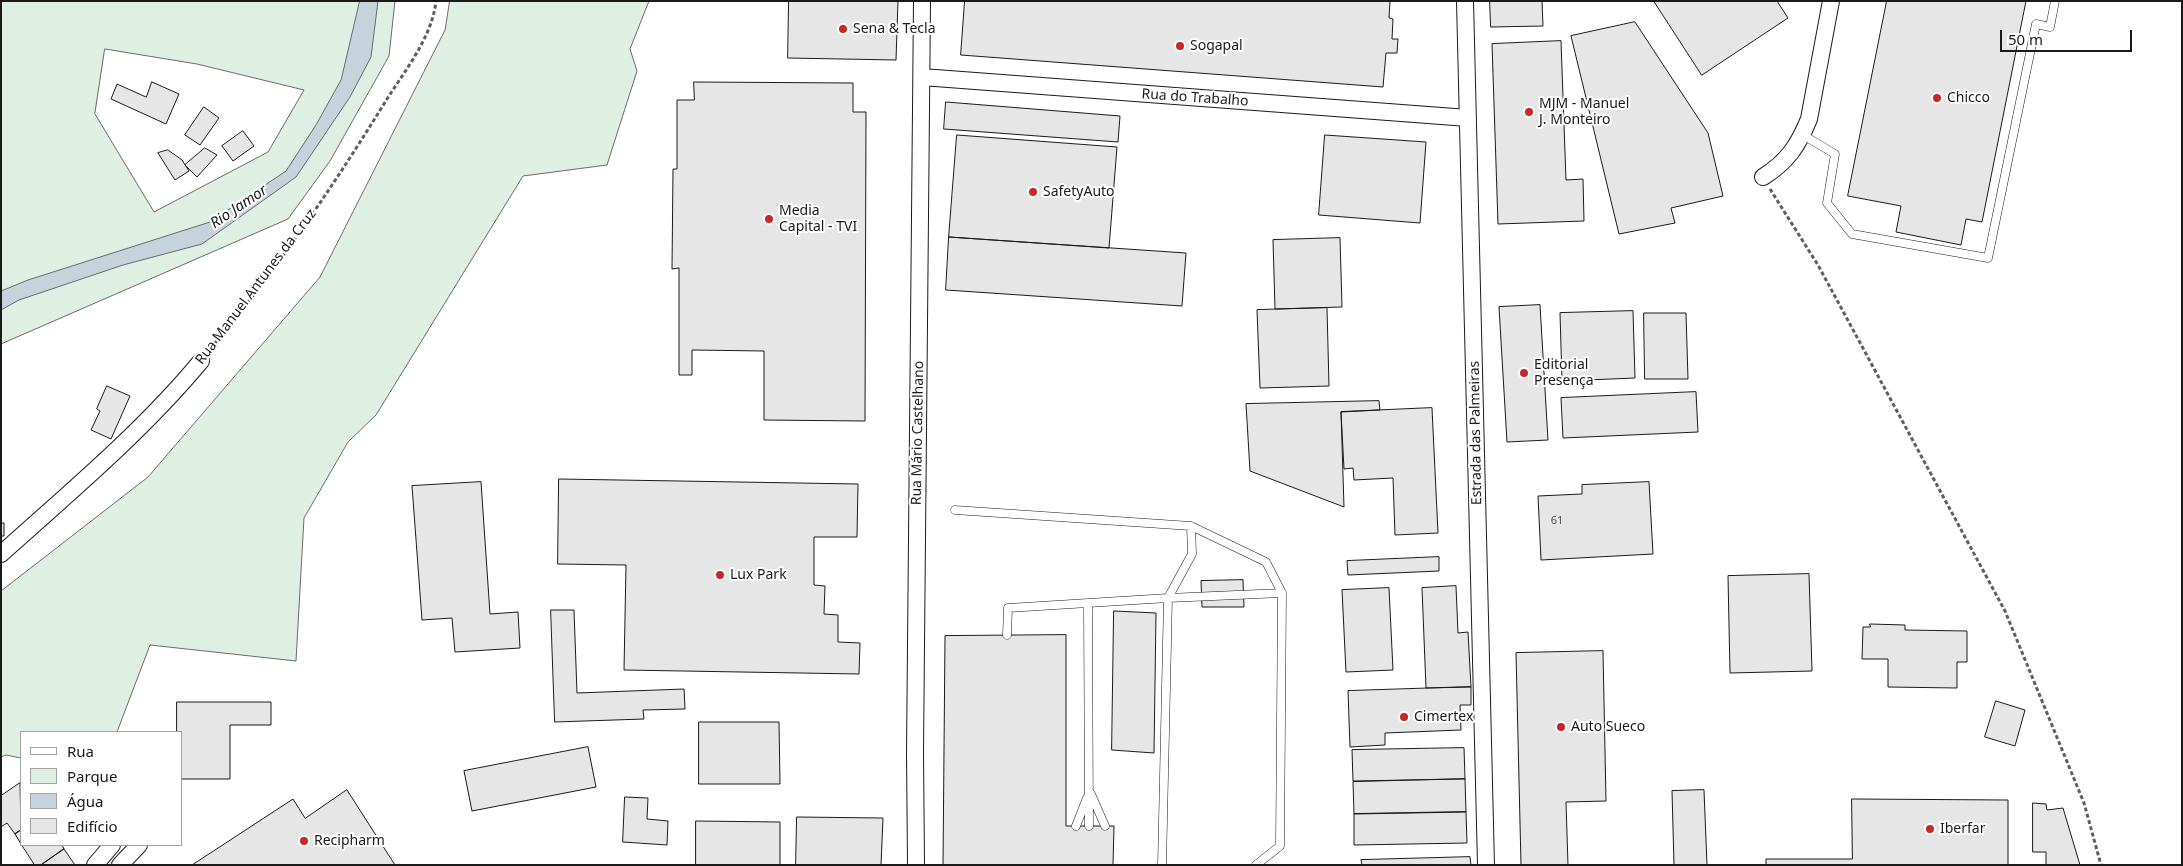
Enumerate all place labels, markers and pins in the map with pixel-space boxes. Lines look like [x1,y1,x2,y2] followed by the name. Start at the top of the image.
[853,21,936,37] place label: Sena & Tecla
[837,23,849,35] marker: Sena & Tecla
[1190,38,1243,54] place label: Sogapal
[1174,40,1186,52] marker: Sogapal
[1947,90,1990,106] place label: Chicco
[1931,92,1943,104] marker: Chicco
[1539,96,1629,128] place label: MJM - Manuel J. Monteiro
[1523,106,1535,118] marker: MJM - Manuel J. Monteiro
[1043,184,1115,200] place label: SafetyAuto
[1027,186,1039,198] marker: SafetyAuto
[779,203,857,236] place label: Media Capital - TVI
[763,213,775,225] marker: Media Capital - TVI
[1534,357,1594,390] place label: Editorial Presença
[1518,367,1530,379] marker: Editorial Presença
[730,567,787,583] place label: Lux Park
[714,569,726,581] marker: Lux Park
[1414,709,1473,725] place label: Cimertex
[1398,711,1410,723] marker: Cimertex
[1571,719,1645,735] place label: Auto Sueco
[1555,721,1567,733] marker: Auto Sueco
[1940,821,1985,837] place label: Iberfar
[1924,823,1936,835] marker: Iberfar
[314,833,385,849] place label: Recipharm
[298,835,310,847] marker: Recipharm

